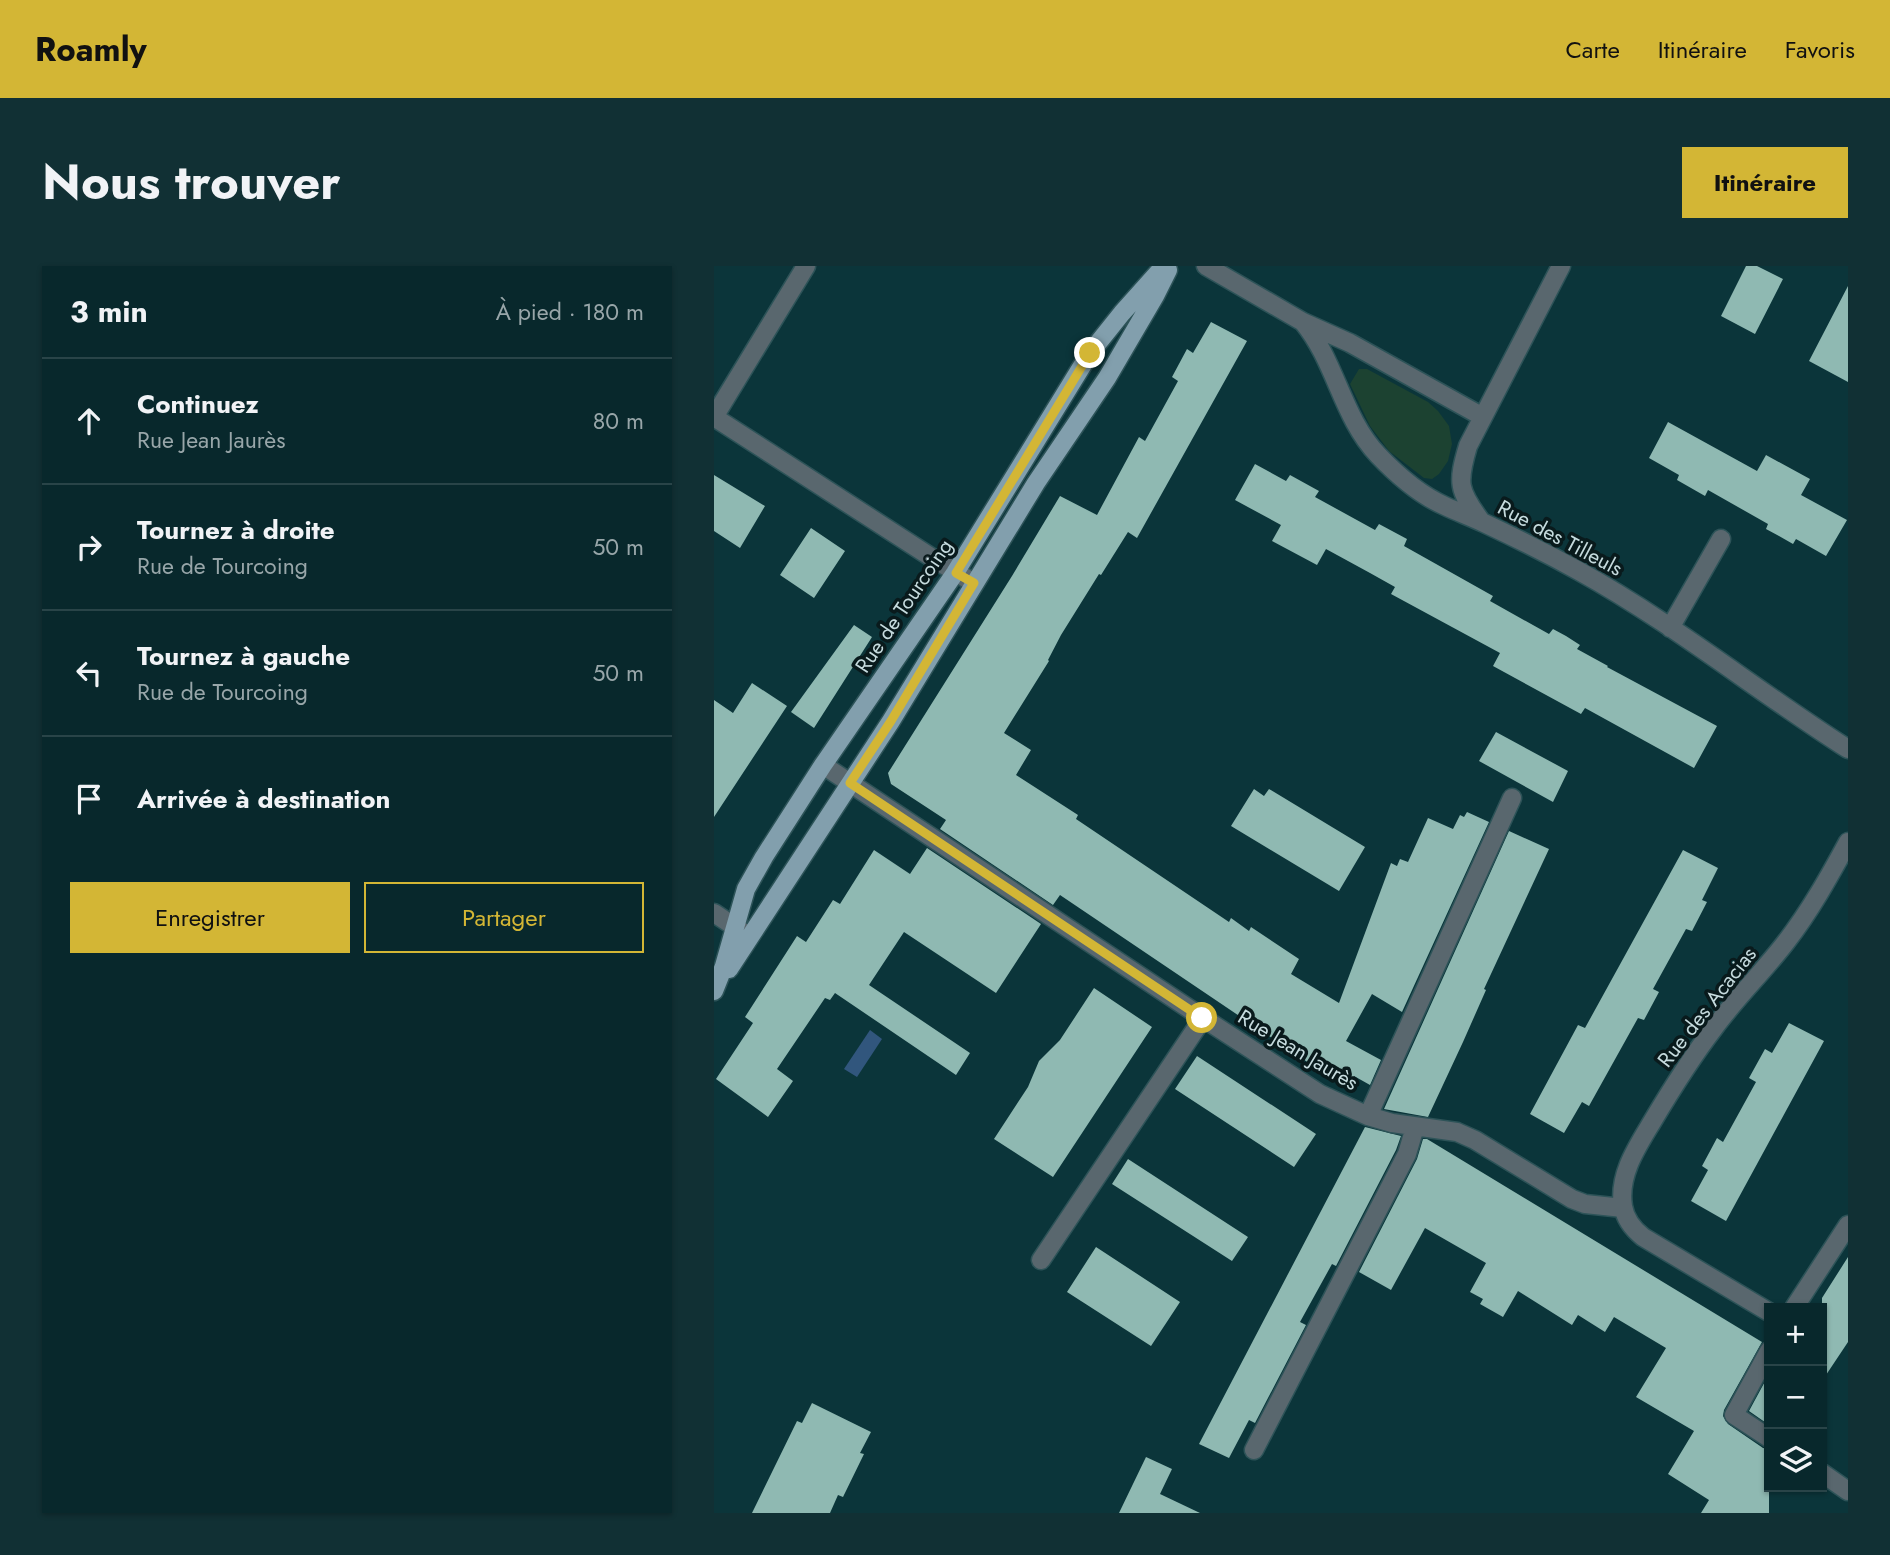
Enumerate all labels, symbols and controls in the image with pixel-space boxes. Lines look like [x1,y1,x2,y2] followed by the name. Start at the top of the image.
[35,26,147,73] text: Roamly
[1565,32,1620,67] text: Carte
[1658,32,1747,67] text: Itinéraire
[1785,32,1855,67] text: Favoris
[42,147,340,217] text: Nous trouver
[1682,147,1848,218] button: Itinéraire
[70,290,148,333] text: 3 min
[496,295,644,329] text: À pied · 180 m
[1074,337,1105,368] route end
[137,385,259,423] text: Continuez
[70,402,108,440] icon: ahead
[593,404,644,438] text: 80 m
[137,423,285,457] text: Rue Jean Jaurès
[1492,492,1628,584] street label: Rue des Tilleuls
[137,511,335,549] text: Tournez à droite
[70,528,108,566] icon: right
[592,530,644,564] text: 50 m
[848,533,960,679] street label: Rue de Tourcoing
[137,549,308,583] text: Rue de Tourcoing
[137,637,350,675] text: Tournez à gauche
[70,654,108,692] icon: left
[592,656,644,690] text: 50 m
[137,675,308,709] text: Rue de Tourcoing
[70,780,108,818] icon: arrive
[137,780,390,818] text: Arrivée à destination
[70,882,350,953] button: Enregistrer
[364,882,644,953] button: Partager
[1650,940,1764,1074] street label: Rue des Acacias
[1186,1002,1217,1033] route start
[1232,1002,1364,1098] street label: Rue Jean Jaurès
[1764,1303,1827,1492] map controls
[1764,1303,1827,1366] button: +
[1764,1366,1827,1429] button: −
[1764,1429,1827,1492] button: layers

